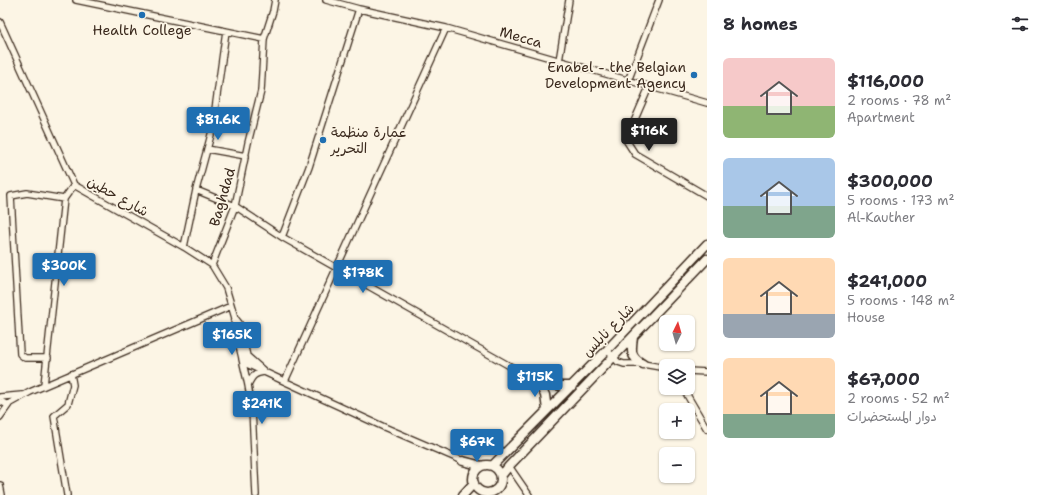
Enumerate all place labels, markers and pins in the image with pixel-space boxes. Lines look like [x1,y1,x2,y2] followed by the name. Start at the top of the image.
[137,10,147,20] marker: Health College
[92,21,192,39] place label: Health College
[545,58,686,92] place label: Enabel - the Belgian Development Agency
[689,70,699,80] marker: Enabel - the Belgian Development Agency
[185,107,251,141] pin: $81.6K
[621,118,677,152] pin: $116K
[330,123,407,157] place label: عمارة منظمة التحرير
[318,135,328,145] marker: عمارة منظمة التحرير
[36,253,92,287] pin: $300K
[335,260,391,294] pin: $178K
[204,322,260,356] pin: $165K
[507,364,563,398] pin: $115K
[234,391,290,425] pin: $241K
[453,429,501,463] pin: $67K

